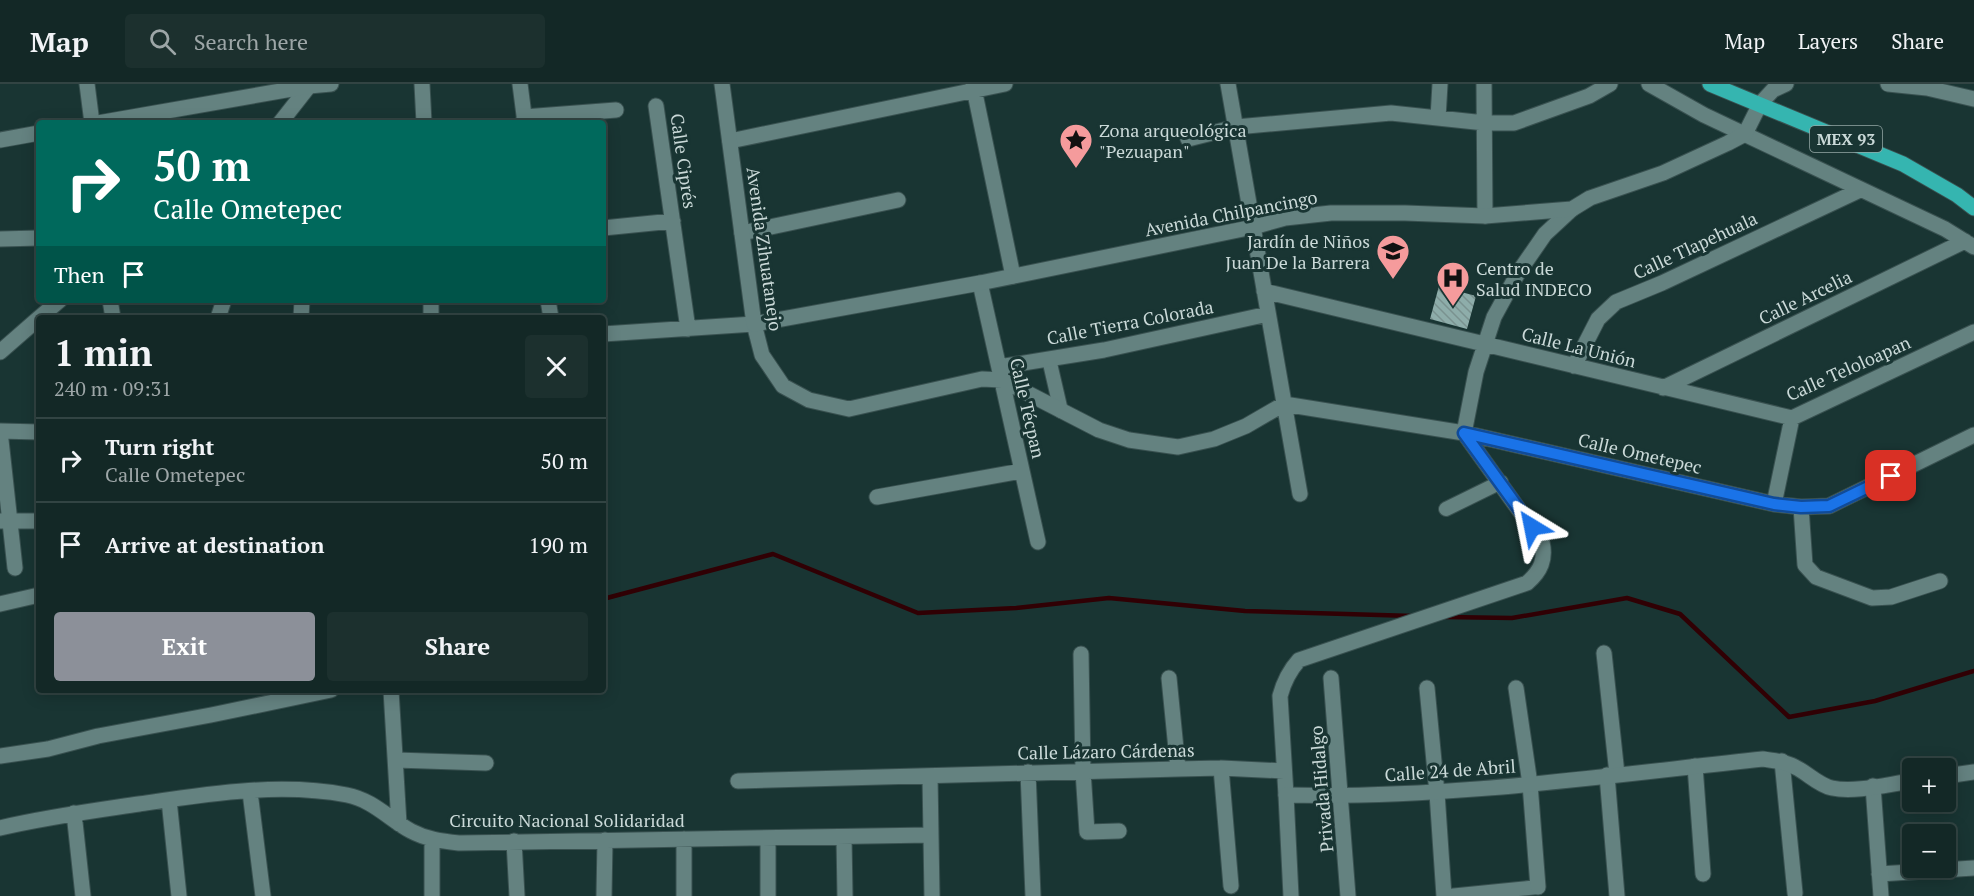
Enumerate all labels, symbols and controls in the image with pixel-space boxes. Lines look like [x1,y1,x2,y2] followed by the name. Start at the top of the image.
[125,14,545,68] search box
[30,23,89,60] text: Map
[146,25,179,58] icon: search
[194,27,308,56] text: Search here
[1724,27,1765,55] text: Map
[1798,27,1858,55] text: Layers
[1891,27,1944,55] text: Share
[665,112,703,210] street label: Calle Ciprés
[1099,118,1247,163] place label: Zona arqueológica "Pezuapan"
[1058,122,1094,169] place icon: Zona arqueológica "Pezuapan"
[1810,126,1882,152] road number: MEX 93
[153,137,251,193] text: 50 m
[54,144,132,222] icon: right
[742,165,788,333] street label: Avenida Zihuatanejo
[1143,184,1319,242] street label: Avenida Chilpancingo
[153,191,342,227] text: Calle Ometepec
[1629,206,1761,284] street label: Calle Tlapehuala
[1225,229,1370,274] place label: Jardín de Niños Juan De la Barrera
[1375,233,1411,280] school or university icon: Jardín de Niños Juan De la Barrera
[1476,256,1592,301] place label: Centro de Salud INDECO
[117,258,150,291] icon: arrive
[54,260,105,289] text: Then
[1435,260,1471,307] hospital icon: Centro de Salud INDECO
[1754,264,1856,330] street label: Calle Arcelia
[1045,294,1215,350] street label: Calle Tierra Colorada
[1519,321,1639,373] street label: Calle La Unión
[54,329,152,376] text: 1 min
[1782,330,1914,406] street label: Calle Teloloapan
[525,335,588,398] button: close
[1005,355,1051,461] street label: Calle Técpan
[54,375,172,402] text: 240 m · 09:31
[1576,427,1704,479] street label: Calle Ometepec
[105,432,214,461] text: Turn right
[54,444,87,477] icon: right
[540,446,588,475] text: 50 m
[1865,450,1916,501] pin
[1874,459,1907,492] icon: arrive
[105,461,245,488] text: Calle Ometepec
[1500,495,1564,559] position arrow
[54,528,87,561] icon: arrive
[105,530,324,559] text: Arrive at destination
[528,530,588,559] text: 190 m
[54,612,315,681] button: Exit
[327,612,588,681] button: Share
[1304,725,1338,853] street label: Privada Hidalgo
[1017,737,1195,765] street label: Calle Lázaro Cárdenas
[1384,753,1516,787] street label: Calle 24 de Abril
[1902,758,1956,878] map controls
[1902,758,1956,812] button: +
[449,808,685,832] street label: Circuito Nacional Solidaridad
[1902,824,1956,878] button: −

